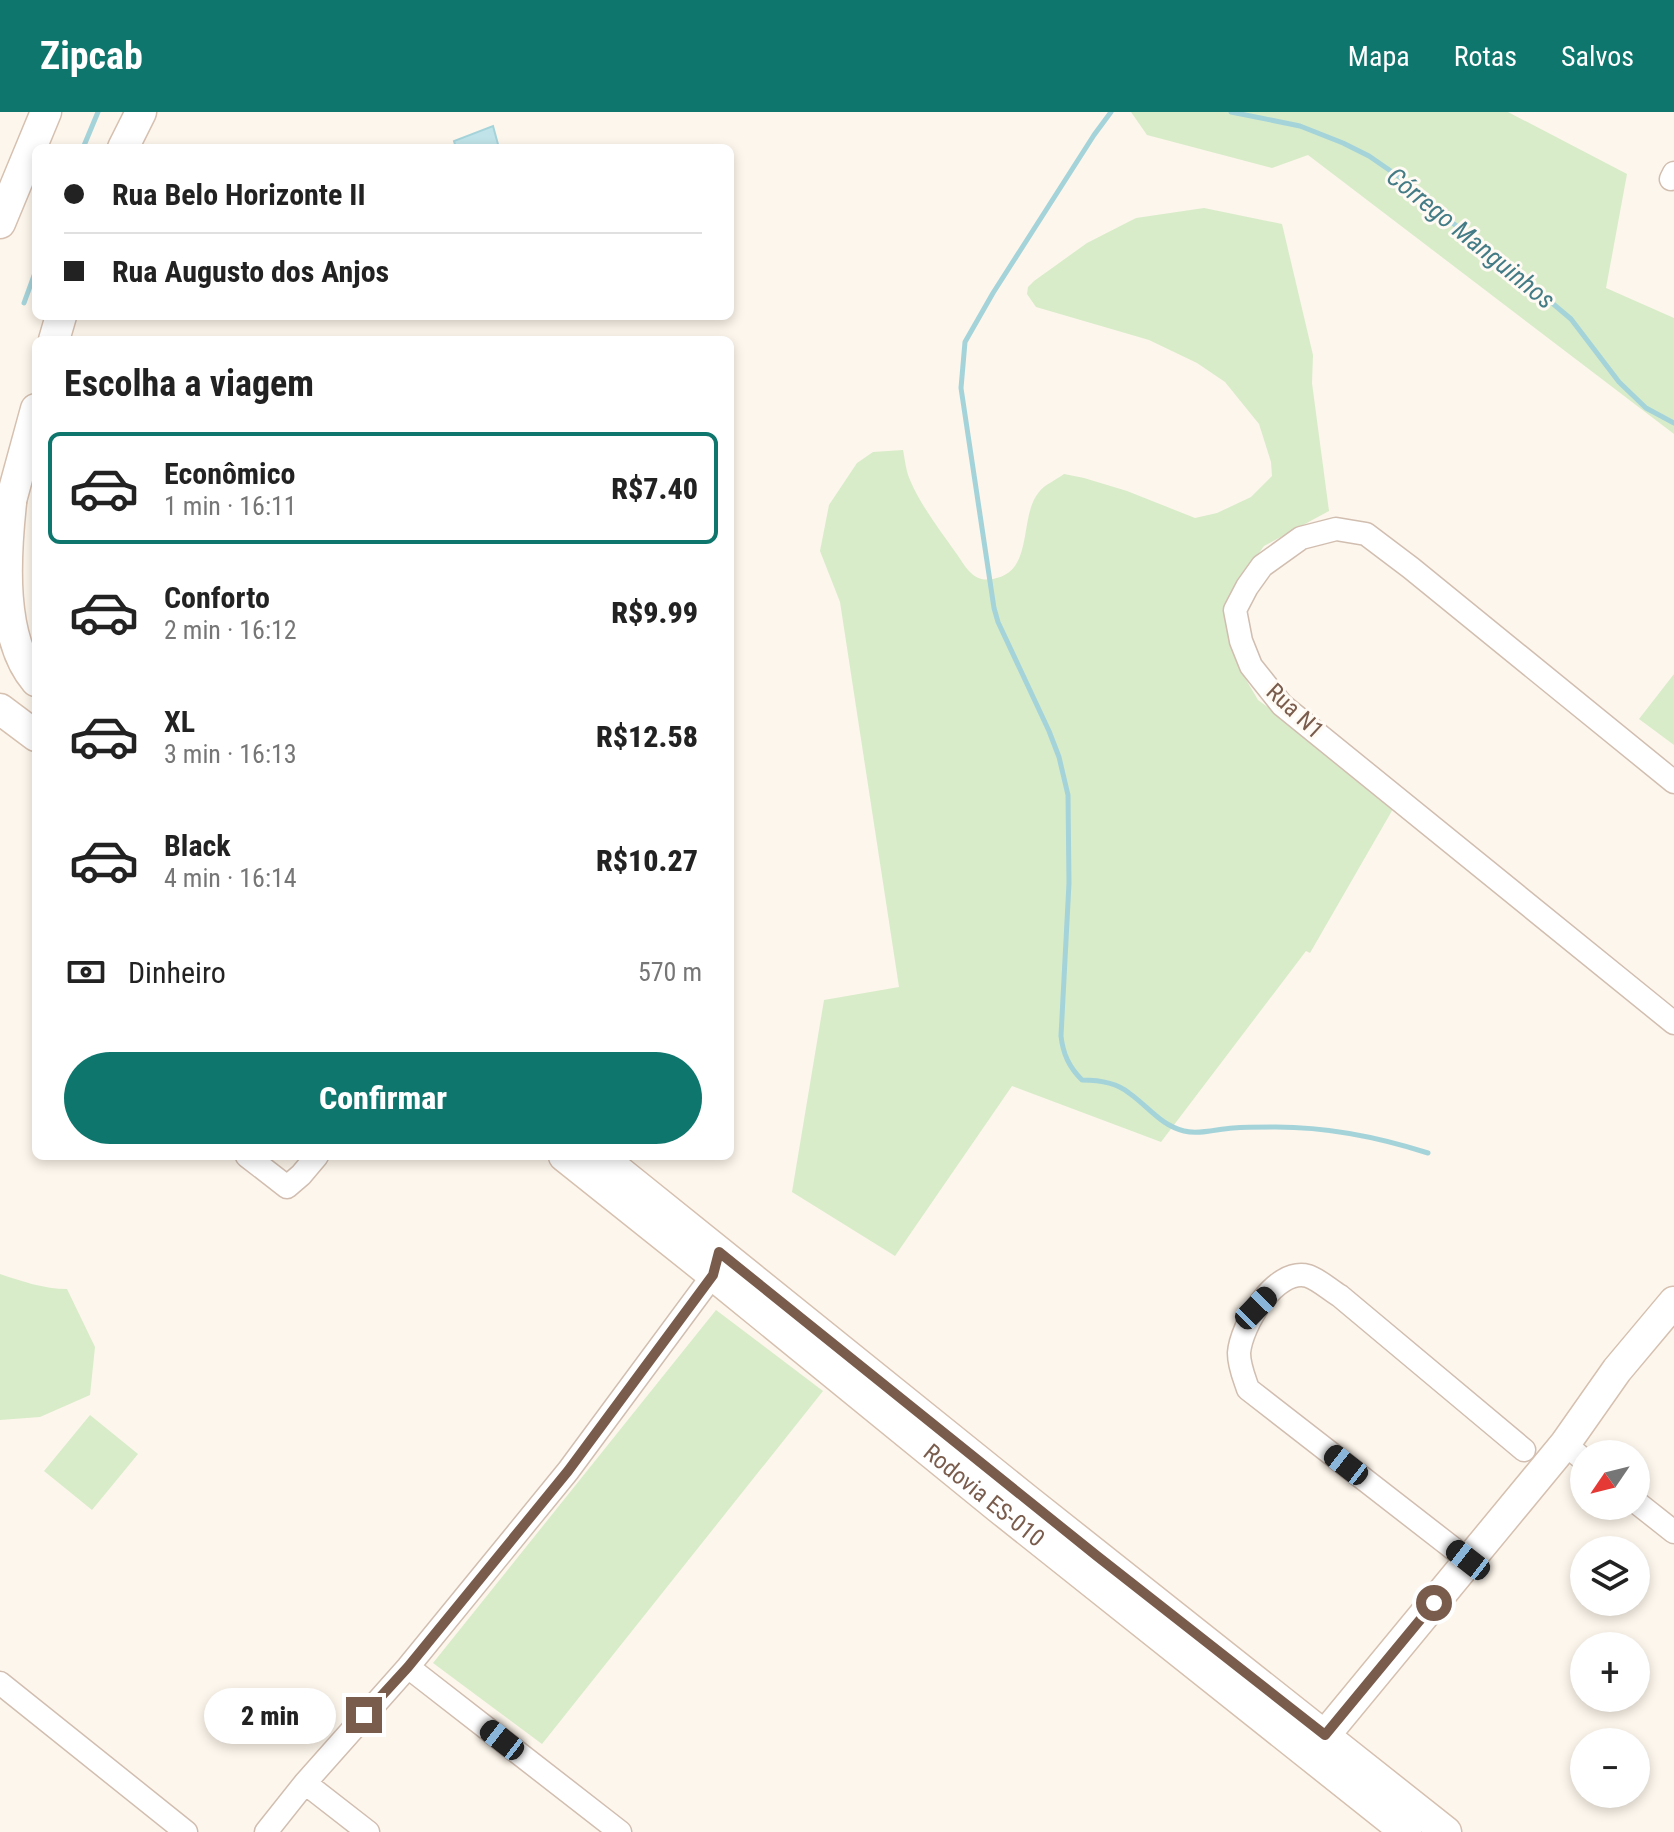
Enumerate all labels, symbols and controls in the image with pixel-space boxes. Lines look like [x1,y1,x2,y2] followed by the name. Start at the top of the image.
[40,34,143,78] text: Zipcab
[1348,40,1410,73] text: Mapa
[1454,40,1517,73] text: Rotas
[1561,40,1634,73] text: Salvos
[1381,161,1561,315] water label: Córrego Manguinhos
[112,177,366,212] text: Rua Belo Horizonte II
[112,254,389,289] text: Rua Augusto dos Anjos
[64,363,314,405] text: Escolha a viagem
[68,452,140,524] icon: car
[164,456,295,491] text: Econômico
[611,471,698,506] text: R$7.40
[164,491,297,521] text: 1 min · 16:11
[68,576,140,648] icon: car
[164,580,270,615] text: Conforto
[611,595,698,630] text: R$9.99
[164,615,297,645] text: 2 min · 16:12
[1261,678,1329,744] street label: Rua N1
[68,700,140,772] icon: car
[164,704,195,739] text: XL
[596,719,698,754] text: R$12.58
[164,739,297,769] text: 3 min · 16:13
[68,824,140,896] icon: car
[164,828,231,863] text: Black
[596,843,698,878] text: R$10.27
[164,863,297,893] text: 4 min · 16:14
[64,950,108,994] icon: cash
[128,955,226,990] text: Dinheiro
[638,957,702,987] text: 570 m
[64,1052,702,1144] button: Confirmar
[1231,1282,1281,1334] car
[918,1438,1050,1553] street label: Rodovia ES-010
[1570,1440,1650,1520] north arrow
[1570,1440,1650,1808] map controls
[1320,1441,1372,1489] car
[1442,1536,1494,1584] car
[1570,1536,1650,1616] button: layers
[1416,1585,1452,1621] route start
[1570,1632,1650,1712] button: +
[204,1687,336,1743] callout: 2 min
[346,1697,382,1733] route end
[241,1701,299,1731] text: 2 min
[476,1716,528,1764] car
[1570,1728,1650,1808] button: −

